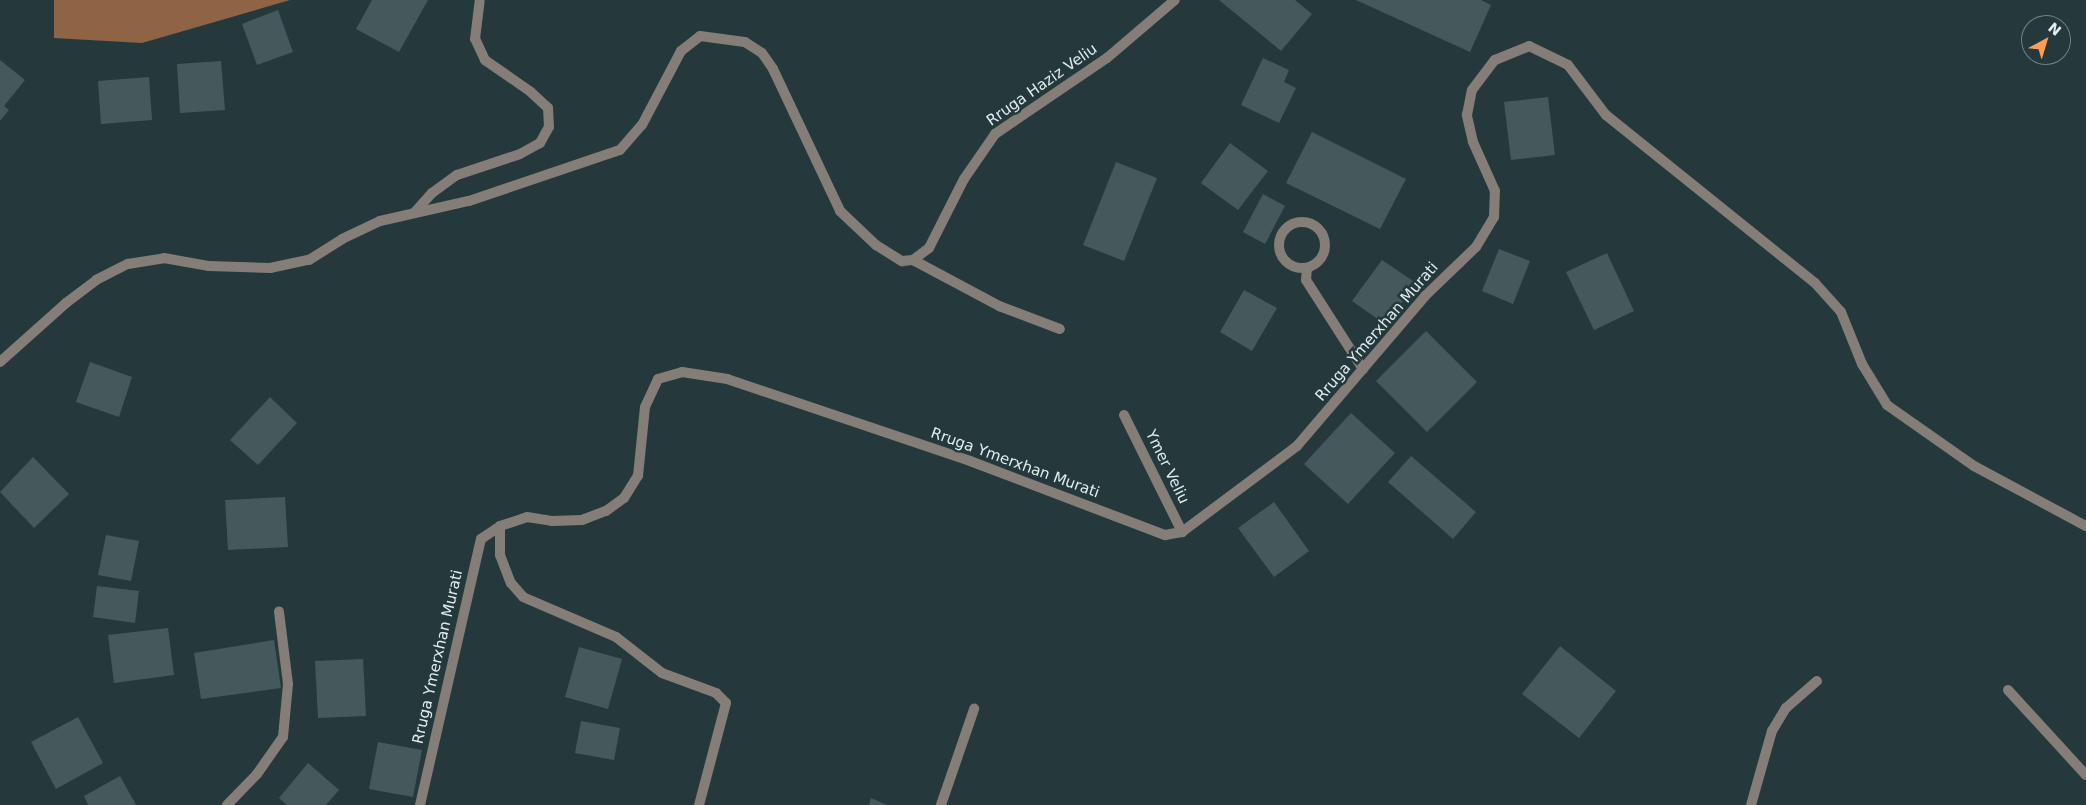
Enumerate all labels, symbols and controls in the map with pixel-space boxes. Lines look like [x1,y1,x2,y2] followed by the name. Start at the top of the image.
[2021,15,2071,65] north arrow
[2045,19,2064,39] text: N
[983,40,1101,130] street label: Rruga Haziz Veliu
[1312,259,1442,405] street label: Rruga Ymerxhan Murati
[928,424,1102,502] street label: Rruga Ymerxhan Murati
[1141,427,1193,507] street label: Ymer Veliu
[409,568,467,746] street label: Rruga Ymerxhan Murati

